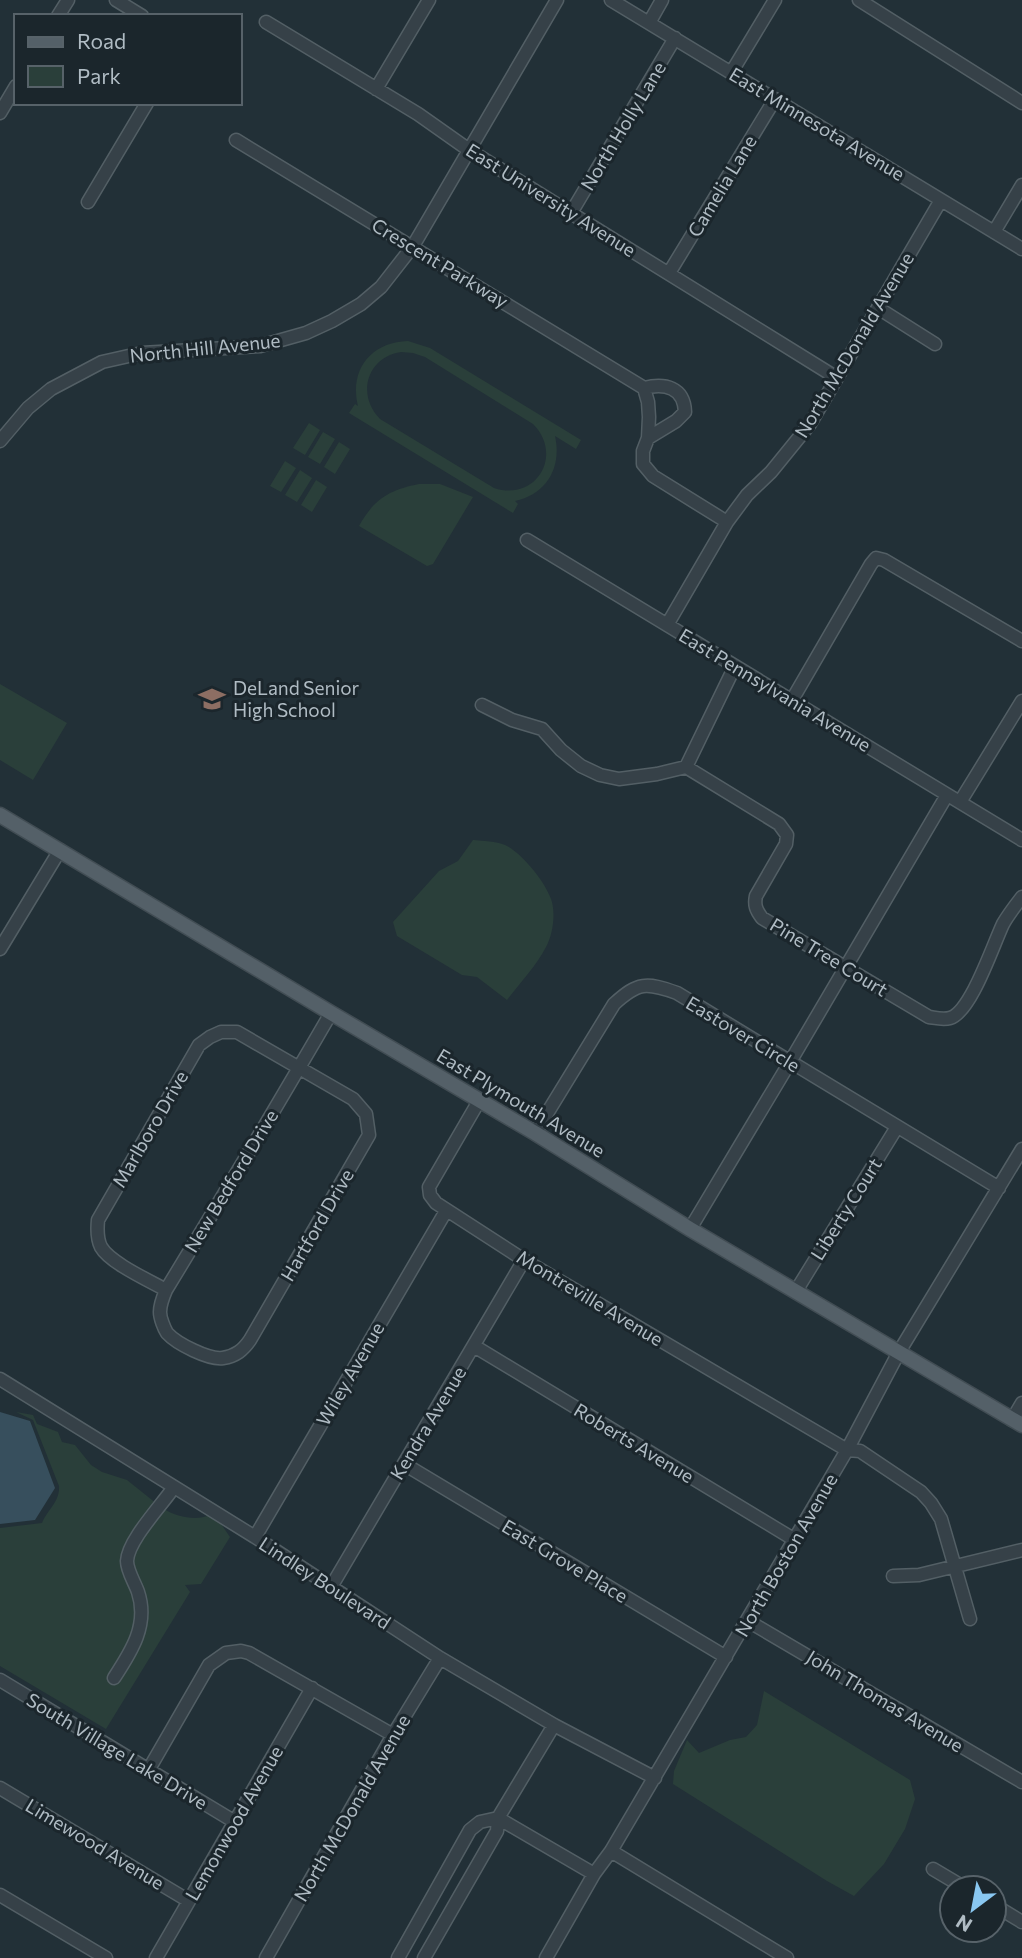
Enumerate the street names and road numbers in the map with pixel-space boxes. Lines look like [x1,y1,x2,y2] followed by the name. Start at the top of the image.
[575,57,670,194] street label: North Holly Lane
[725,62,909,185] street label: East Minnesota Avenue
[682,131,761,241] street label: Camelia Lane
[462,138,640,261] street label: East University Avenue
[368,213,513,312] street label: Crescent Parkway
[789,248,918,442] street label: North McDonald Avenue
[128,328,281,367] street label: North Hill Avenue
[675,623,875,756] street label: East Pennsylvania Avenue
[766,912,892,1001] street label: Pine Tree Court
[682,991,804,1077] street label: Eastover Circle
[433,1043,609,1162] street label: East Plymouth Avenue
[107,1066,192,1191] street label: Marlboro Drive
[179,1105,282,1256] street label: New Bedford Drive
[805,1153,886,1264] street label: Liberty Court
[275,1165,358,1285] street label: Hartford Drive
[513,1245,668,1350] street label: Montreville Avenue
[311,1318,388,1430] street label: Wiley Avenue
[385,1362,470,1484] street label: Kendra Avenue
[570,1398,698,1487] street label: Roberts Avenue
[729,1469,842,1640] street label: North Boston Avenue
[498,1514,632,1607] street label: East Grove Place
[255,1531,395,1634] street label: Lindley Boulevard
[803,1645,968,1756] street label: John Thomas Avenue
[23,1687,212,1814] street label: South Village Lake Drive
[289,1710,415,1905] street label: North McDonald Avenue
[180,1741,287,1904] street label: Lemonwood Avenue
[22,1793,169,1894] street label: Limewood Avenue

